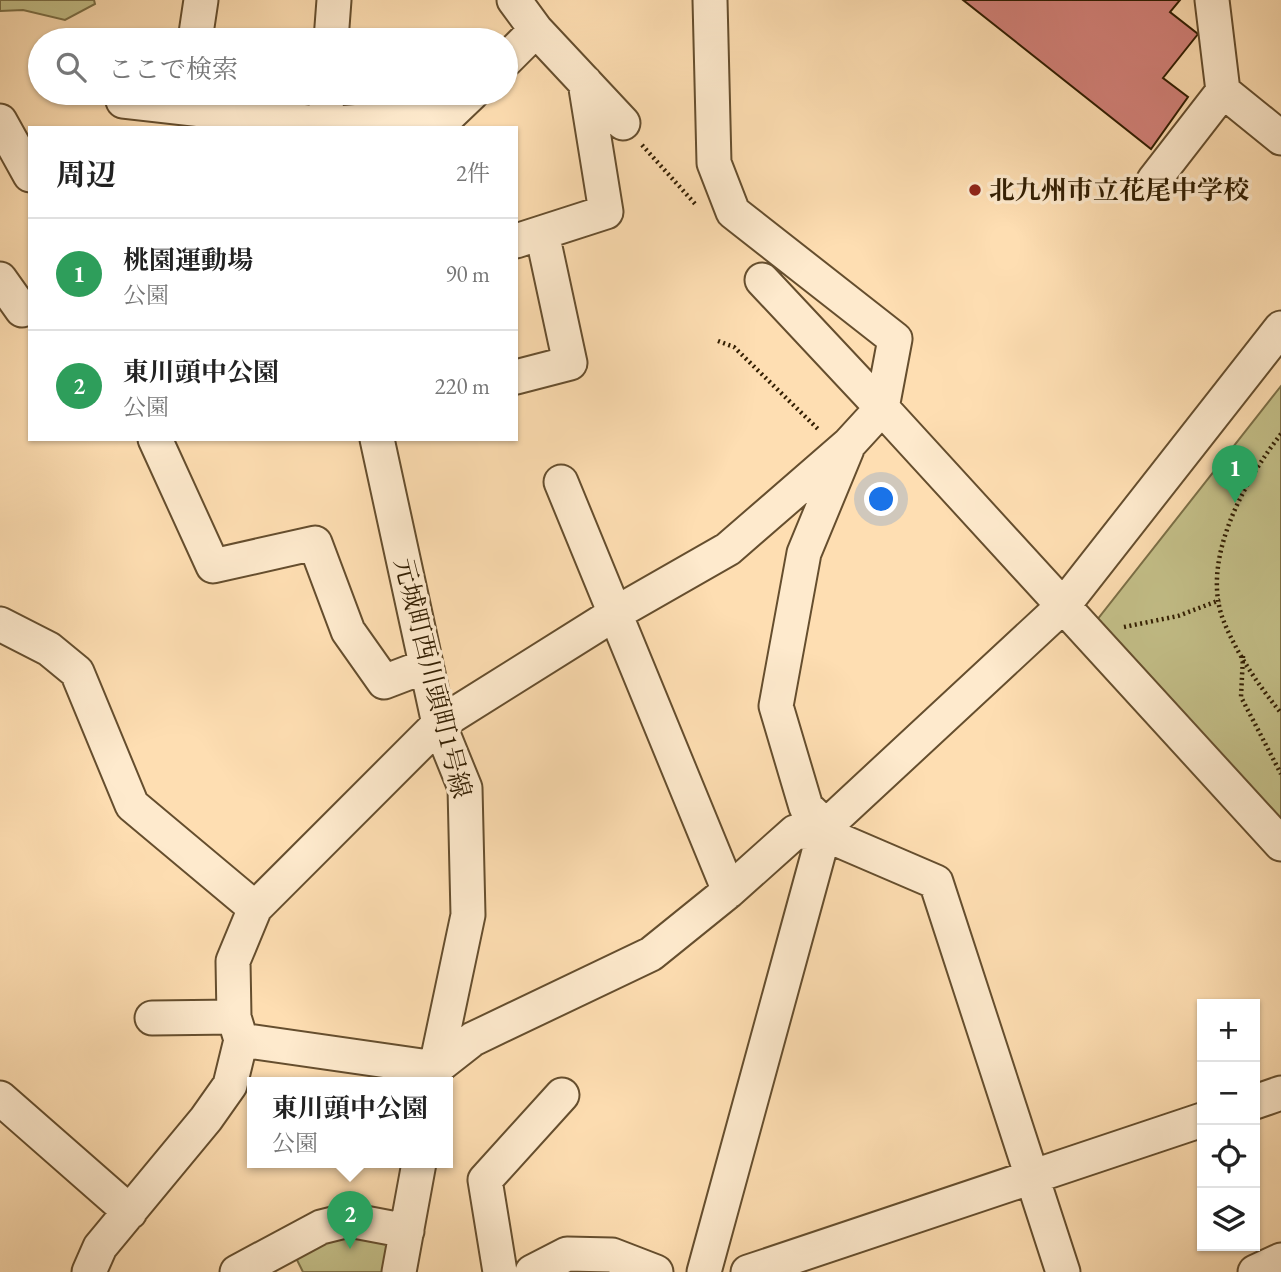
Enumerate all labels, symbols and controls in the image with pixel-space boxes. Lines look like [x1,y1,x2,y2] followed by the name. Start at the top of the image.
[28,28,518,105] search box
[52,48,90,86] icon: search
[108,52,238,86] text: ここで検索
[56,155,116,194] text: 周辺
[456,158,490,188] text: 2件
[989,173,1249,207] place label: 北九州市立花尾中学校
[967,182,983,198] marker: 北九州市立花尾中学校
[123,243,253,277] text: 桃園運動場
[73,259,85,289] text: 1
[445,259,490,289] text: 90 m
[123,280,169,310] text: 公園
[123,355,279,389] text: 東川頭中公園
[73,371,85,401] text: 2
[434,371,490,401] text: 220 m
[123,392,169,422] text: 公園
[1212,445,1258,503] pin: 1
[864,482,898,516] your location
[387,554,479,802] street label: 元城町西川頭町1号線
[1197,999,1260,1251] map controls
[1197,999,1260,1062] button: +
[1197,1062,1260,1125] button: −
[247,1077,453,1168] popup
[272,1091,428,1125] text: 東川頭中公園
[1197,1125,1260,1188] button: locate
[272,1128,318,1158] text: 公園
[1197,1188,1260,1251] button: layers
[327,1191,373,1249] pin: 2

